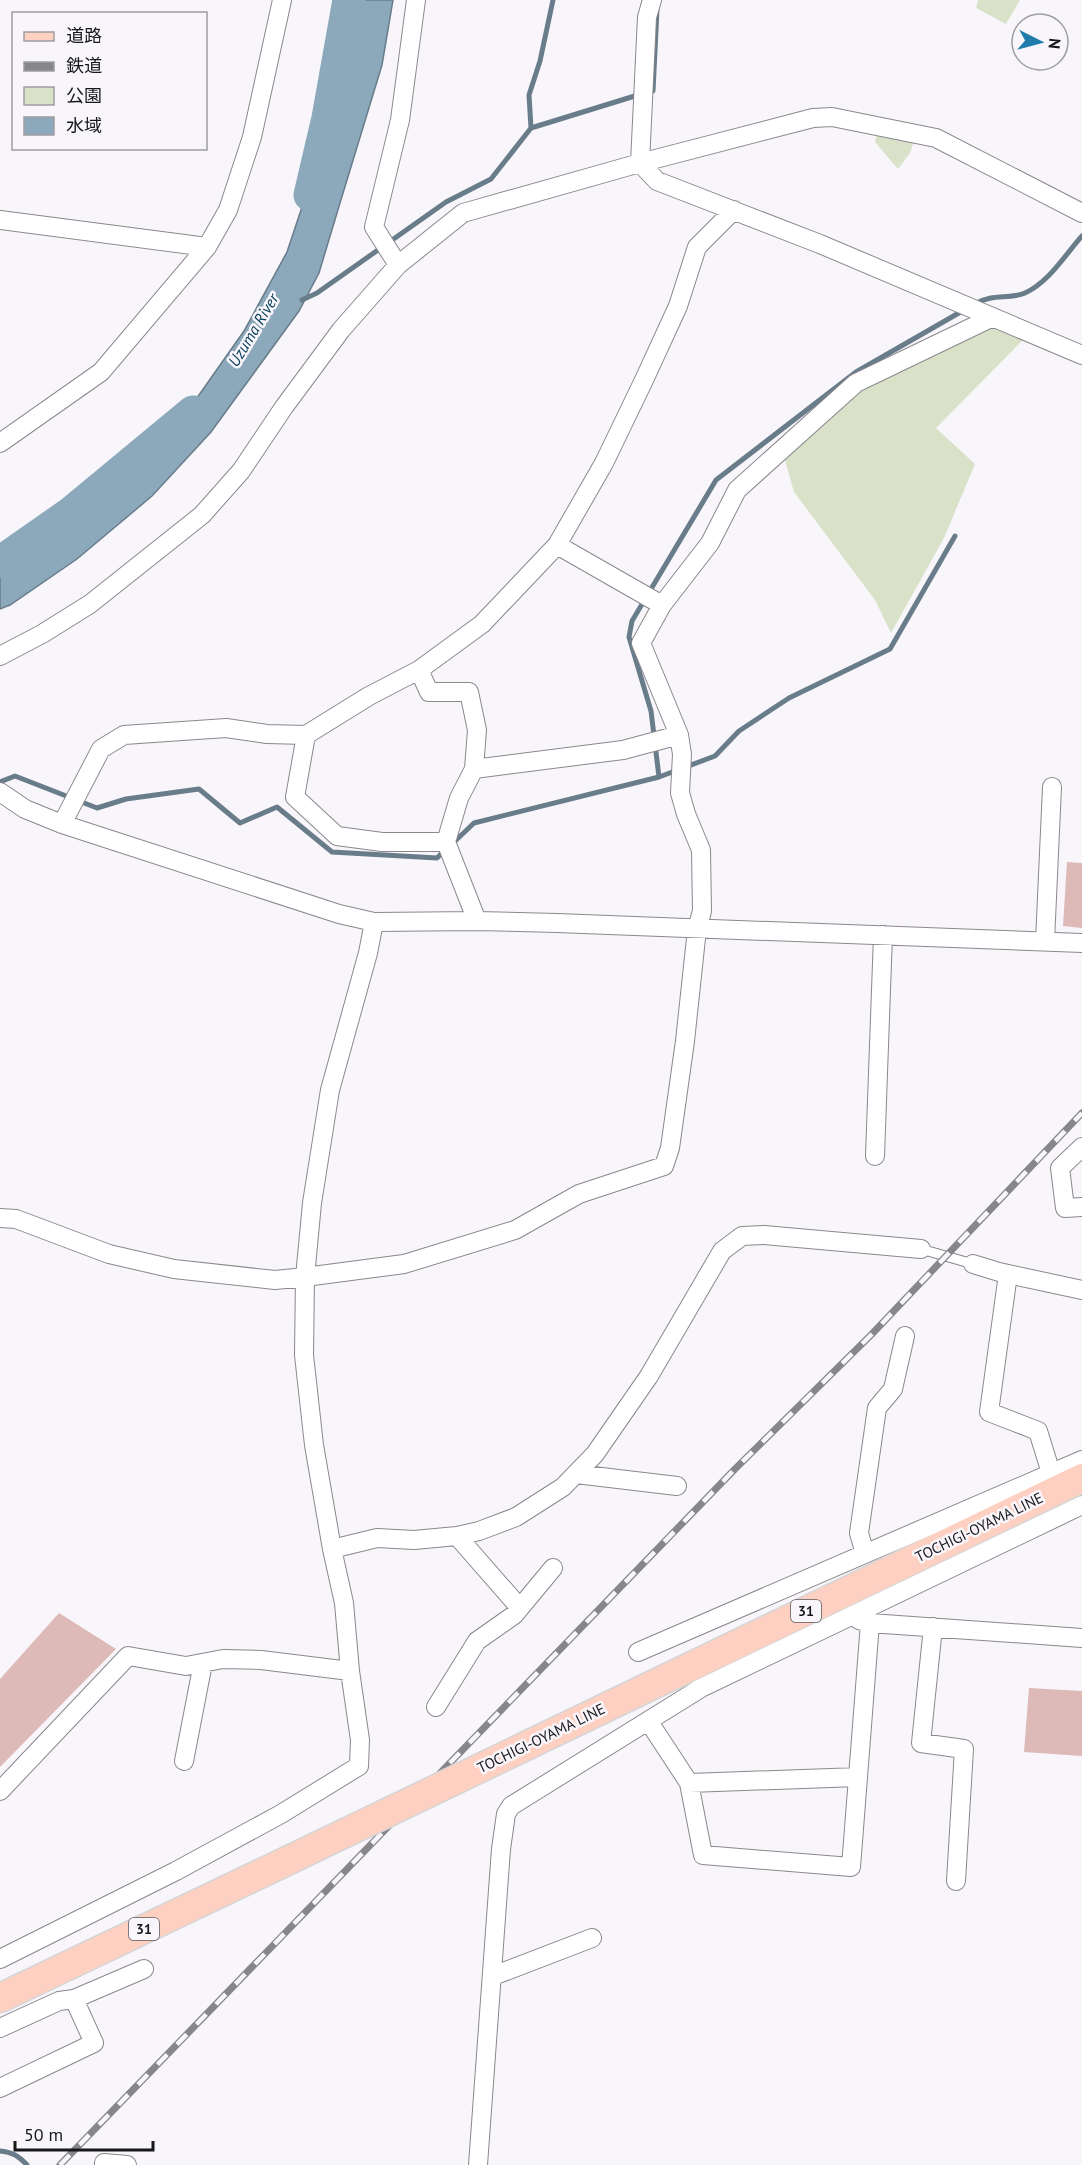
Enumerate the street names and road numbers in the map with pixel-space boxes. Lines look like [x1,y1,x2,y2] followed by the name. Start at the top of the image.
[912,1488,1046,1566] street label: TOCHIGI-OYAMA LINE
[791,1600,821,1622] road number: 31
[474,1699,608,1777] street label: TOCHIGI-OYAMA LINE
[129,1918,159,1940] road number: 31

